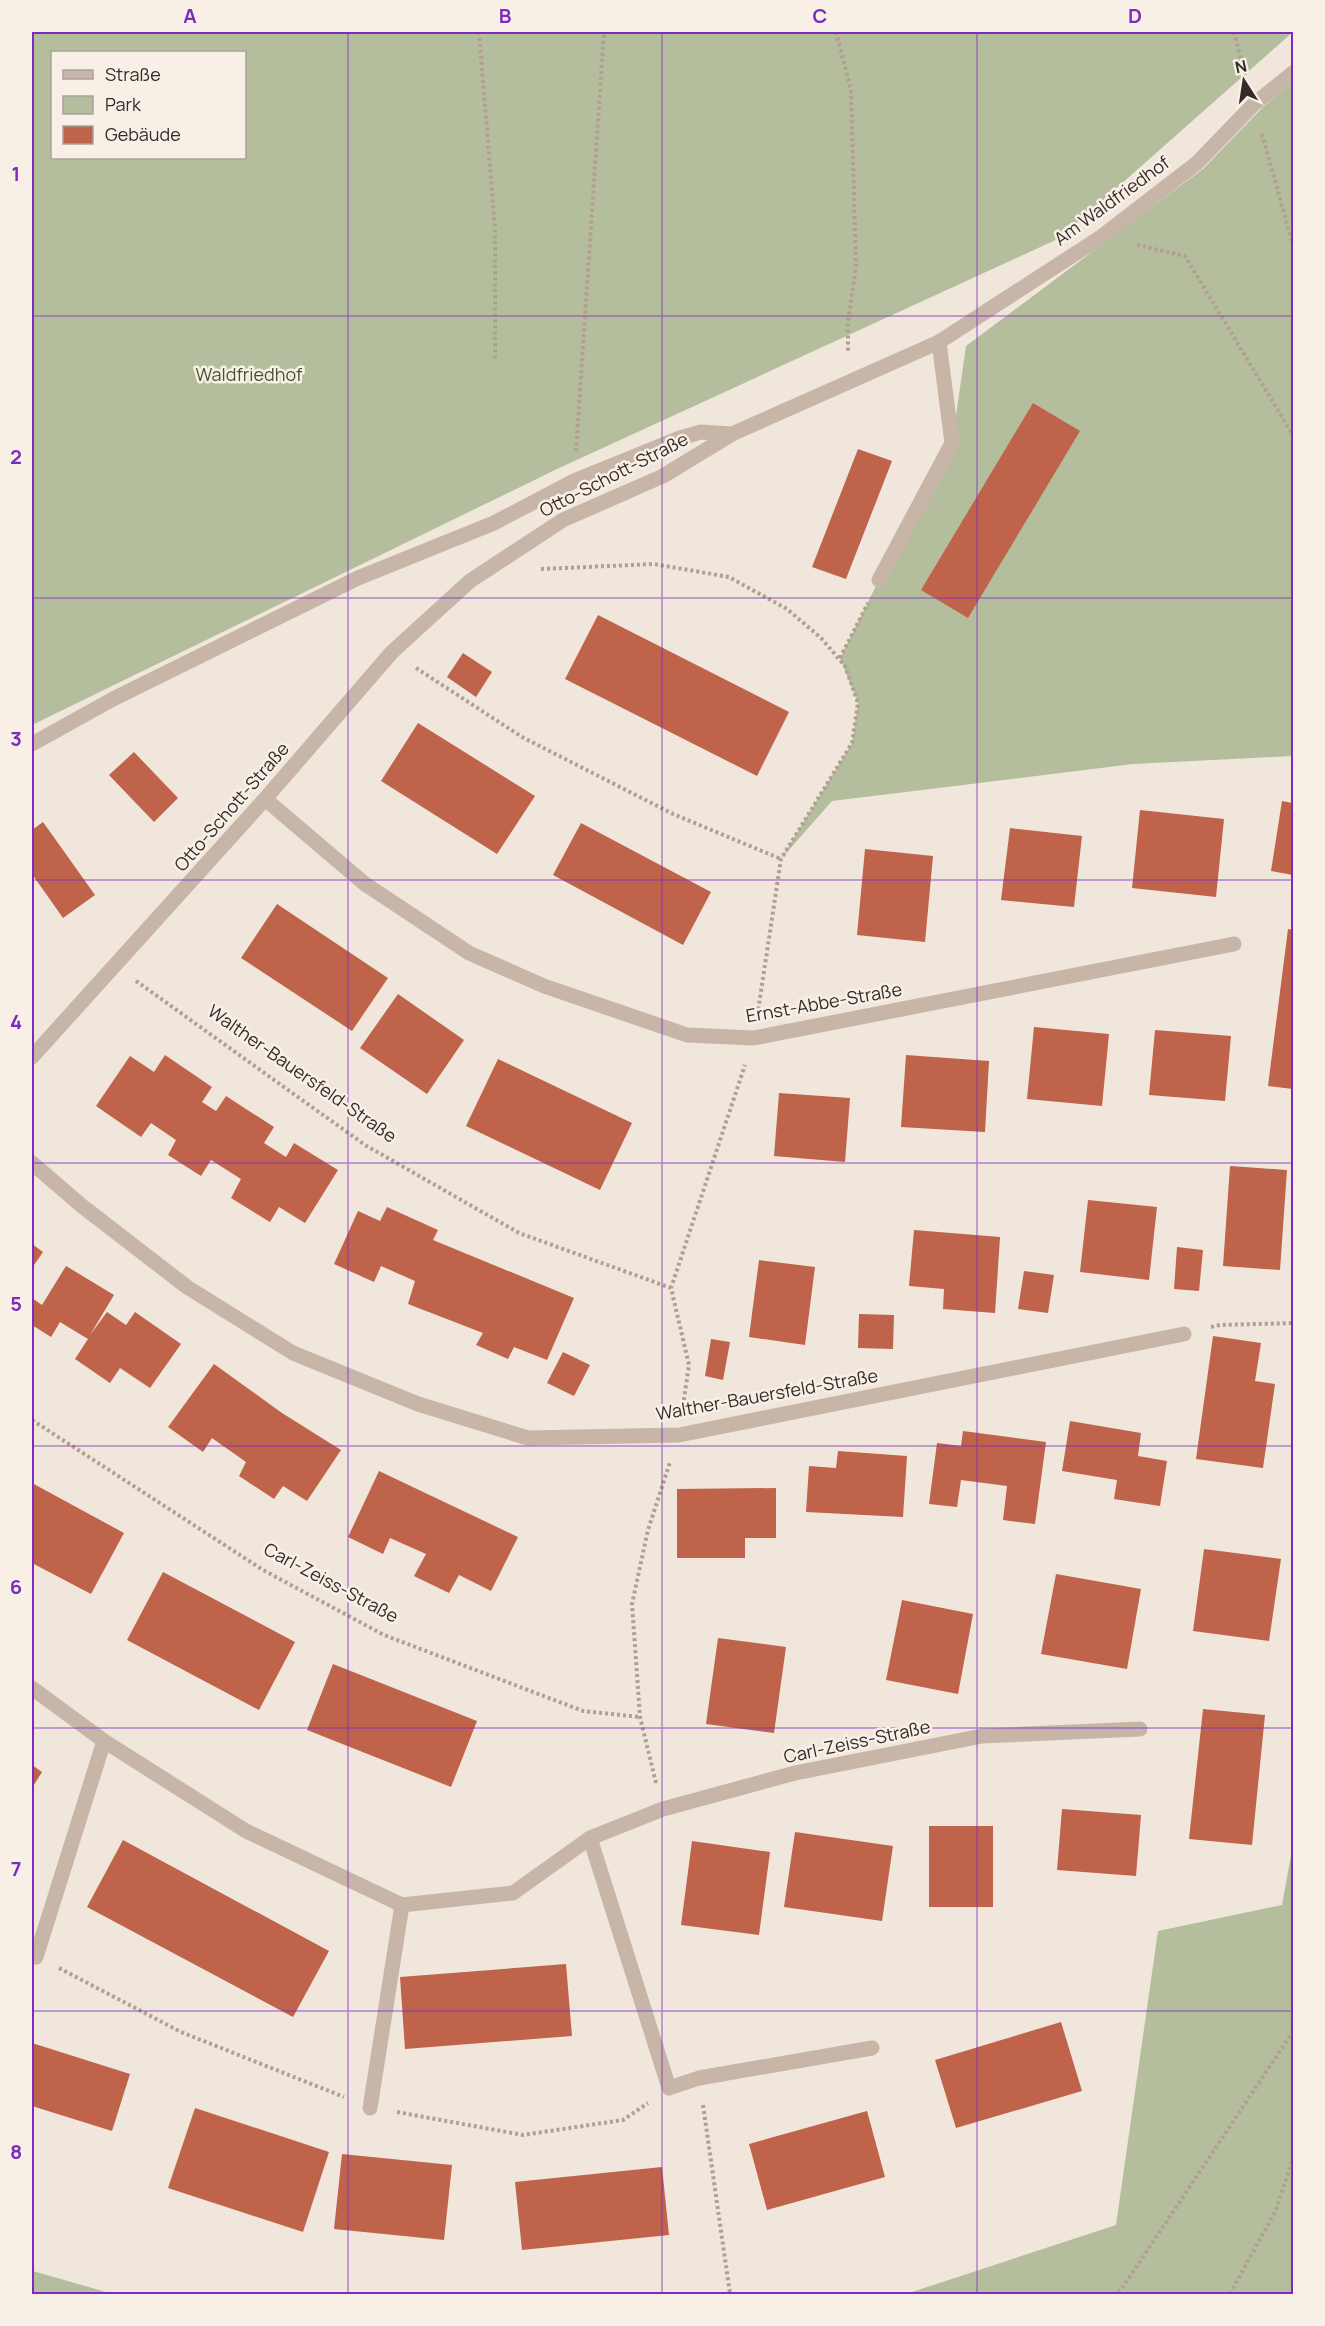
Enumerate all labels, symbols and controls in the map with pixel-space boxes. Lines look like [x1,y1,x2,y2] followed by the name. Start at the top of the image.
[183,2,197,29] text: A
[499,2,512,29] text: B
[813,2,827,29] text: C
[1128,2,1142,29] text: D
[51,51,246,159] legend
[1214,51,1274,111] north arrow
[1233,54,1249,78] text: N
[105,62,161,86] text: Straße
[105,92,142,116] text: Park
[105,122,181,146] text: Gebäude
[1049,150,1174,250] street label: Am Waldfriedhof
[12,160,20,187] text: 1
[196,362,303,386] park label: Waldfriedhof
[535,426,692,522] street label: Otto-Schott-Straße
[10,443,22,470] text: 2
[10,725,22,752] text: 3
[169,737,294,876] street label: Otto-Schott-Straße
[744,976,904,1028] street label: Ernst-Abbe-Straße
[203,999,402,1148] street label: Walther-Bauersfeld-Straße
[10,1008,22,1035] text: 4
[10,1290,22,1317] text: 5
[654,1363,880,1425] street label: Walther-Bauersfeld-Straße
[260,1537,403,1628] street label: Carl-Zeiss-Straße
[10,1573,22,1600] text: 6
[781,1714,932,1768] street label: Carl-Zeiss-Straße
[11,1855,21,1882] text: 7
[10,2138,22,2165] text: 8

